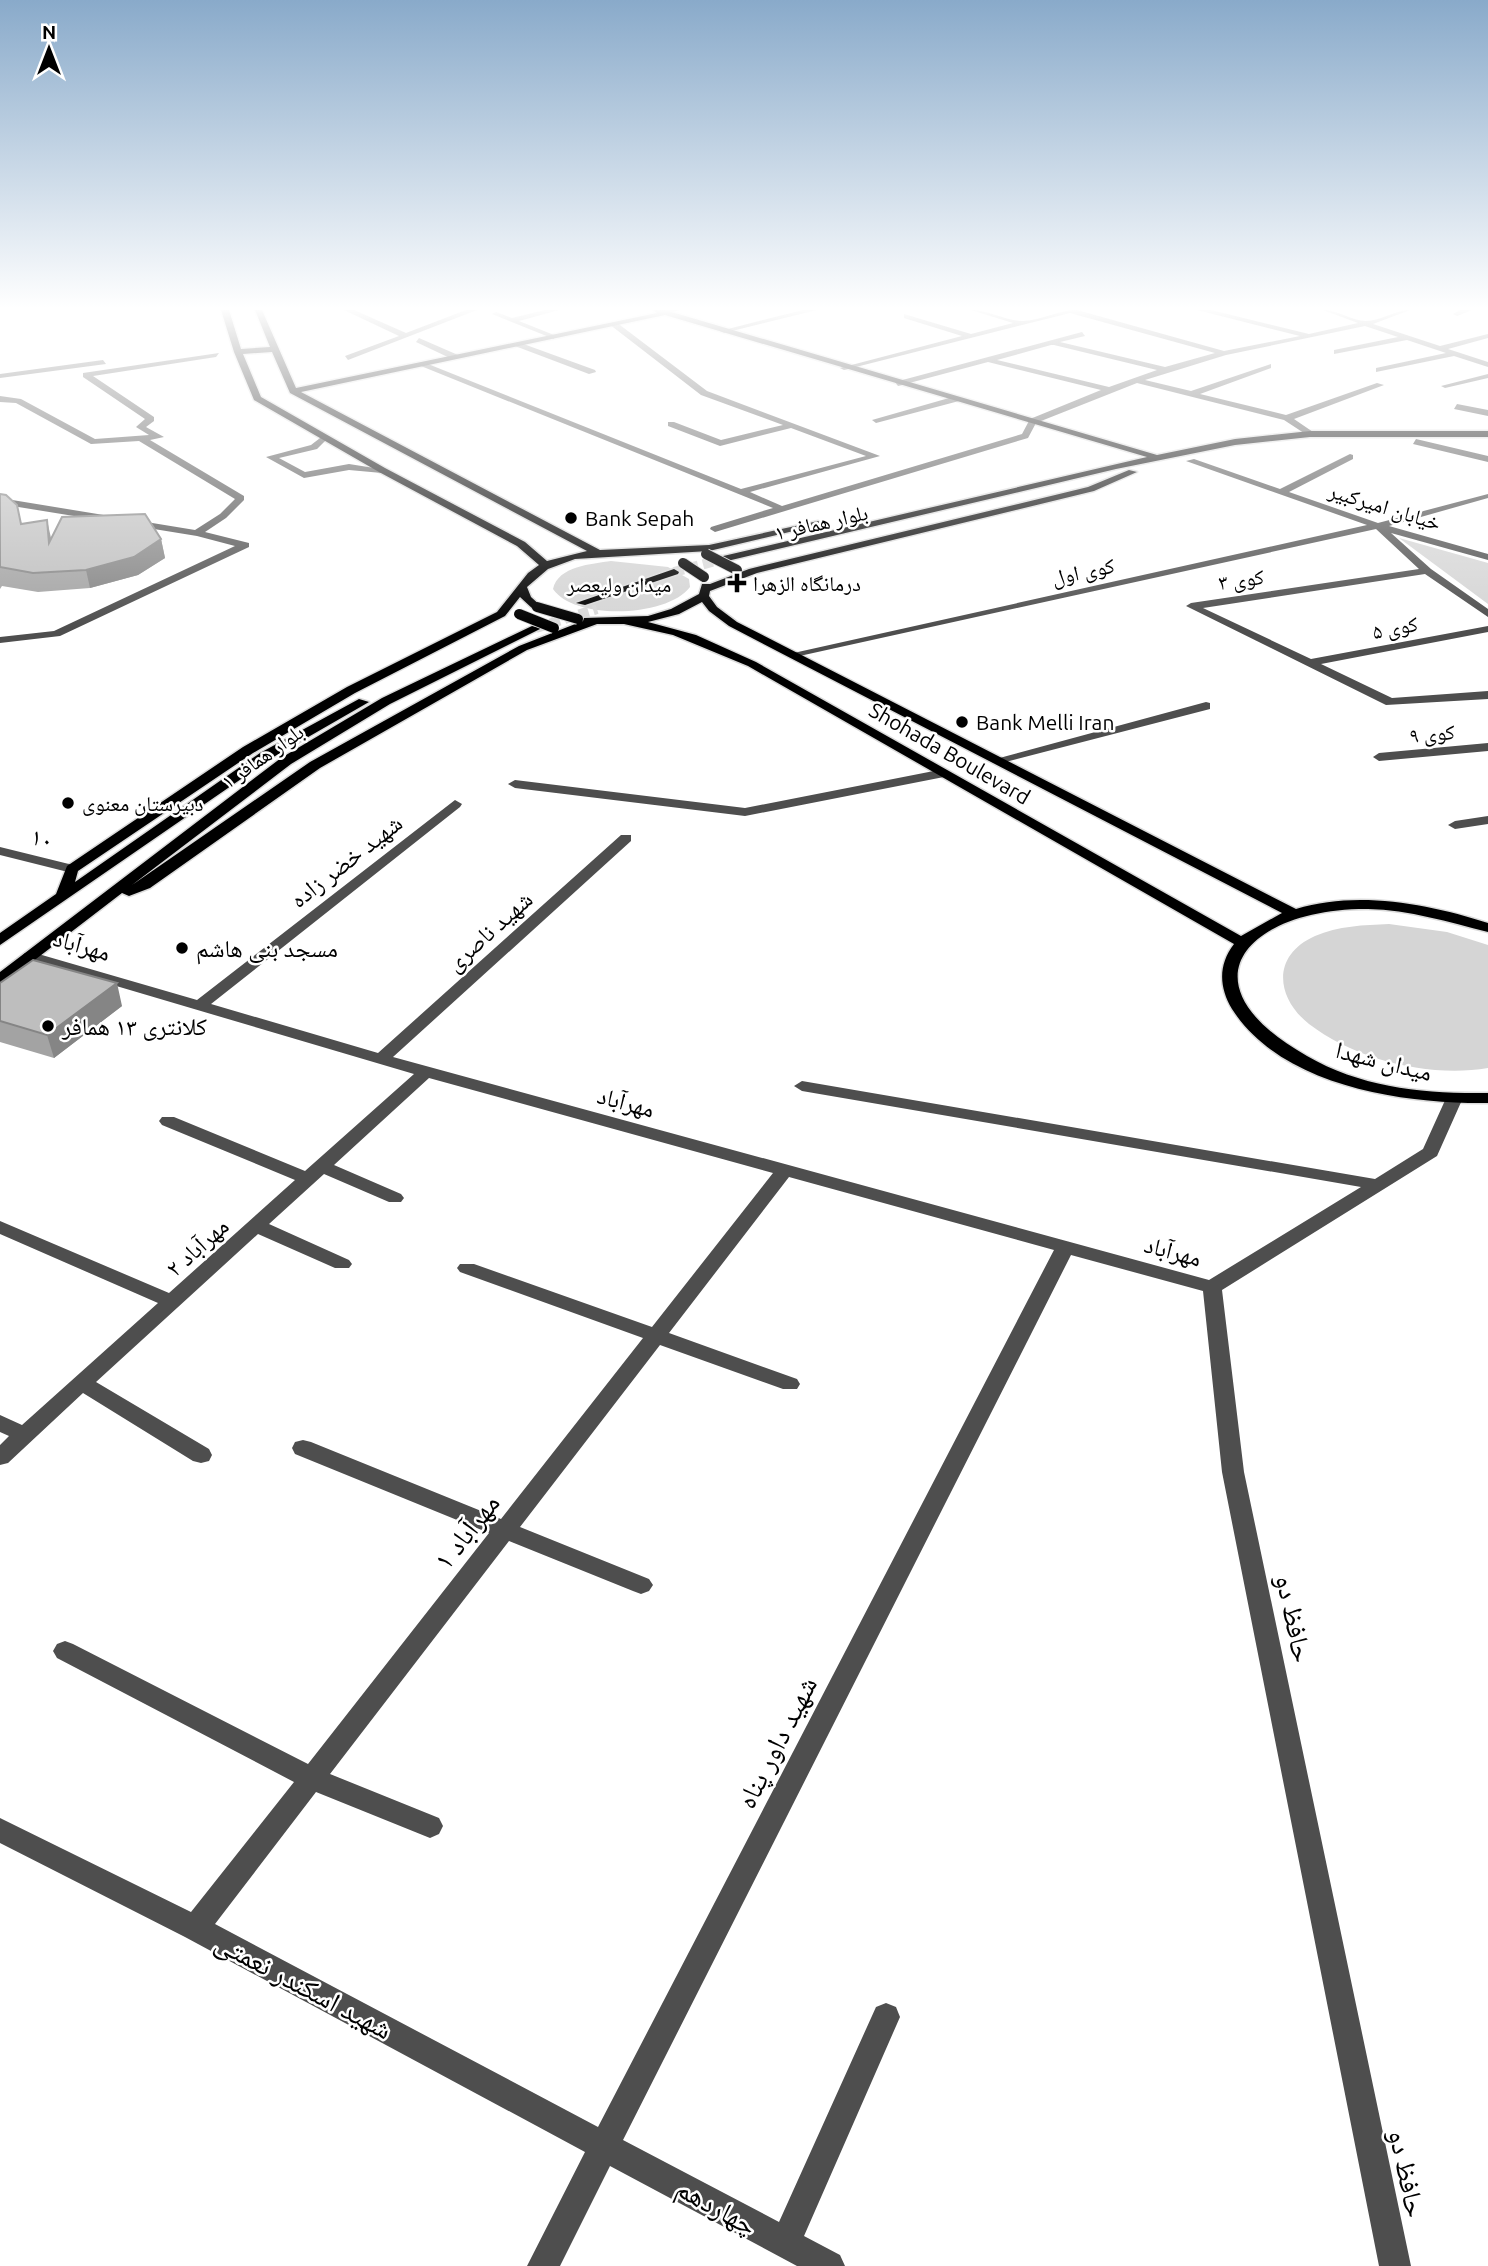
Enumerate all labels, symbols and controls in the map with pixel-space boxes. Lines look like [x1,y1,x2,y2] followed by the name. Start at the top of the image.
[14,14,84,84] north arrow
[42,21,56,43] text: N
[1325,477,1444,535] street label: خیابان امیرکبیر
[772,500,870,545] street label: بلوار همافر ۱
[585,506,694,530] place label: Bank Sepah
[563,510,579,526] marker: Bank Sepah
[1049,553,1117,590] street label: کوی اول
[1217,564,1266,595] street label: کوی ۳
[753,571,861,595] place label: درمانگاه الزهرا
[566,572,671,597] district label: میدان ولیعصر
[727,573,747,593] marker: درمانگاه الزهرا
[1370,611,1420,644] street label: کوی ۵
[865,697,1035,809] street label: Shohada Boulevard
[976,710,1114,734] place label: Bank Melli Iran
[954,714,970,730] marker: Bank Melli Iran
[216,719,308,794] street label: بلوار همافر ۱
[1408,719,1456,748] street label: کوی ۹
[82,791,204,816] place label: دبیرستان معنوی
[60,795,76,811] marker: دبیرستان معنوی
[285,809,407,913] street label: شهید خضر زاده
[28,822,56,854] street label: ۱۰
[440,885,538,977] street label: شهید ناصری
[50,924,114,967] street label: مهرآباد
[196,935,338,965] place label: مسجد بنی هاشم
[174,940,190,956] marker: مسجد بنی هاشم
[61,1013,207,1041] place label: کلانتری ۱۳ همافر
[40,1018,56,1034] marker: کلانتری ۱۳ همافر
[1333,1036,1435,1087] street label: میدان شهدا
[594,1081,658,1123] street label: مهرآباد
[160,1212,234,1282] street label: مهرآباد ۲
[1141,1230,1205,1272] street label: مهرآباد
[427,1487,506,1575] street label: مهرآباد ۱
[1270,1571,1319,1665] street label: حافظ دو
[730,1671,824,1814] street label: شهید داور پناه
[209,1925,398,2047] street label: شهید اسکندر نعمتی
[1383,2126,1432,2220] street label: حافظ دو
[670,2171,763,2244] street label: چهاردهم

